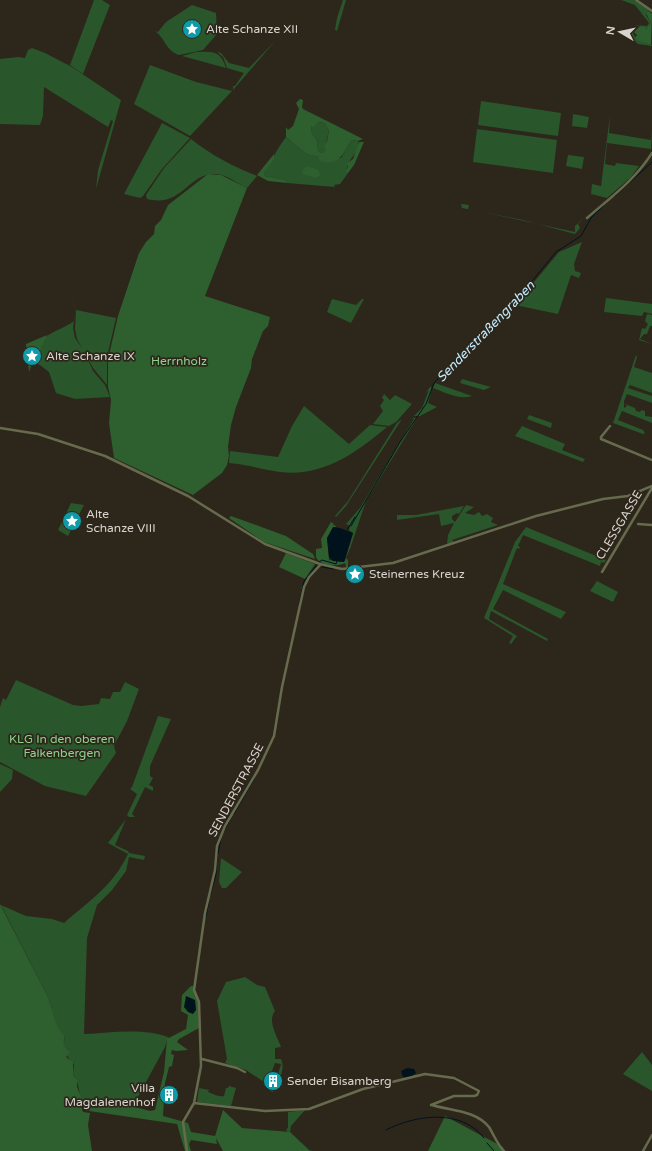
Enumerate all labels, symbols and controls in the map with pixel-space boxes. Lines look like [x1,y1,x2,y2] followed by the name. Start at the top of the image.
[600,12,640,52] north arrow
[181,18,203,40] place icon: Alte Schanze XII
[206,22,298,36] place label: Alte Schanze XII
[604,25,618,36] text: N
[433,277,539,386] water label: Senderstraßengraben
[21,345,43,367] place icon: Alte Schanze IX
[46,349,135,363] place label: Alte Schanze IX
[151,354,207,368] park label: Herrnholz
[593,488,645,562] street label: CLESSGASSE
[86,507,156,535] place label: Alte Schanze VIII
[61,510,83,532] place icon: Alte Schanze VIII
[344,563,366,585] place icon: Steinernes Kreuz
[369,567,465,581] place label: Steinernes Kreuz
[9,732,115,760] park label: KLG In den oberen Falkenbergen
[205,740,267,839] street label: SENDERSTRASSE
[262,1070,284,1092] building icon: Sender Bisamberg
[287,1074,392,1088] place label: Sender Bisamberg
[64,1081,155,1109] place label: Villa Magdalenenhof
[158,1084,180,1106] building icon: Villa Magdalenenhof

